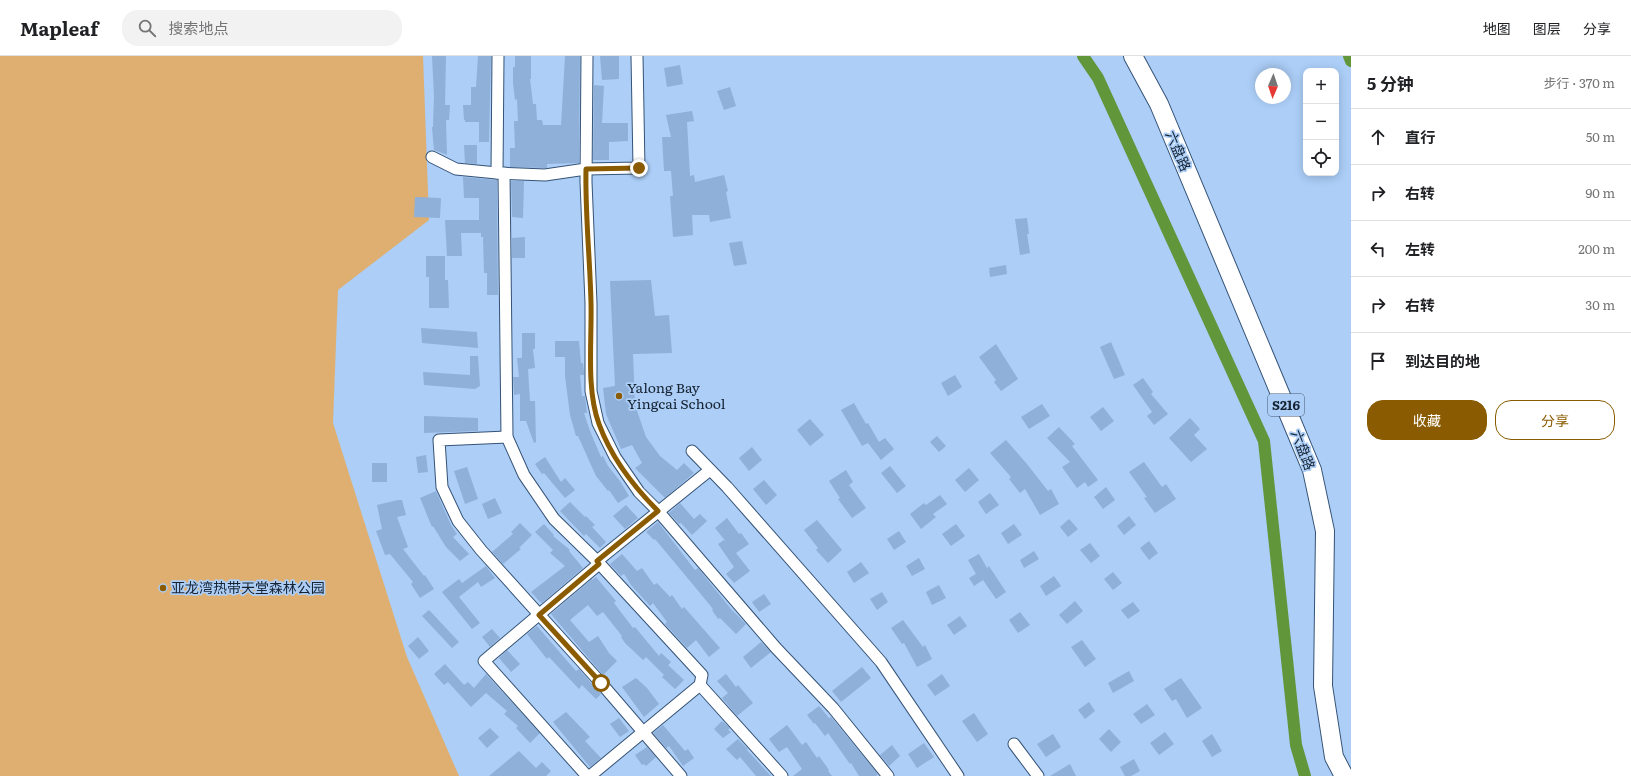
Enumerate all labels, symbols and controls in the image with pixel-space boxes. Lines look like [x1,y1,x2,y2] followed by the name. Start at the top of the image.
[122,10,402,46] search box
[20,14,98,42] text: Mapleaf
[168,16,228,39] text: 搜索地点
[136,17,158,39] icon: search
[1483,18,1511,38] text: 地图
[1533,18,1561,38] text: 图层
[1583,18,1611,38] text: 分享
[1255,68,1291,104] north arrow
[1303,68,1339,176] map controls
[1303,68,1339,104] button: +
[1367,70,1414,95] text: 5 分钟
[1543,73,1615,92] text: 步行 · 370 m
[1303,104,1339,140] button: −
[1405,125,1435,148] text: 直行
[1367,126,1389,148] icon: ahead
[1162,127,1196,174] street label: 六盘路
[1586,127,1615,146] text: 50 m
[1303,140,1339,176] button: locate
[630,159,648,177] route end
[1405,181,1435,204] text: 右转
[1367,182,1389,204] icon: right
[1585,183,1615,202] text: 90 m
[1405,237,1435,260] text: 左转
[1367,238,1389,260] icon: left
[1578,239,1615,258] text: 200 m
[1405,293,1435,316] text: 右转
[1367,294,1389,316] icon: right
[1585,295,1615,314] text: 30 m
[1405,349,1480,372] text: 到达目的地
[1367,350,1389,372] icon: arrive
[627,377,726,413] place label: Yalong Bay Yingcai School
[614,391,624,401] marker: Yalong Bay Yingcai School
[1268,394,1304,416] road number: S216
[1367,400,1487,440] button: 收藏
[1495,400,1615,440] button: 分享
[1287,426,1321,473] street label: 六盘路
[171,577,325,597] place label: 亚龙湾热带天堂森林公园
[158,583,168,593] marker: 亚龙湾热带天堂森林公园
[592,674,610,692] route start

